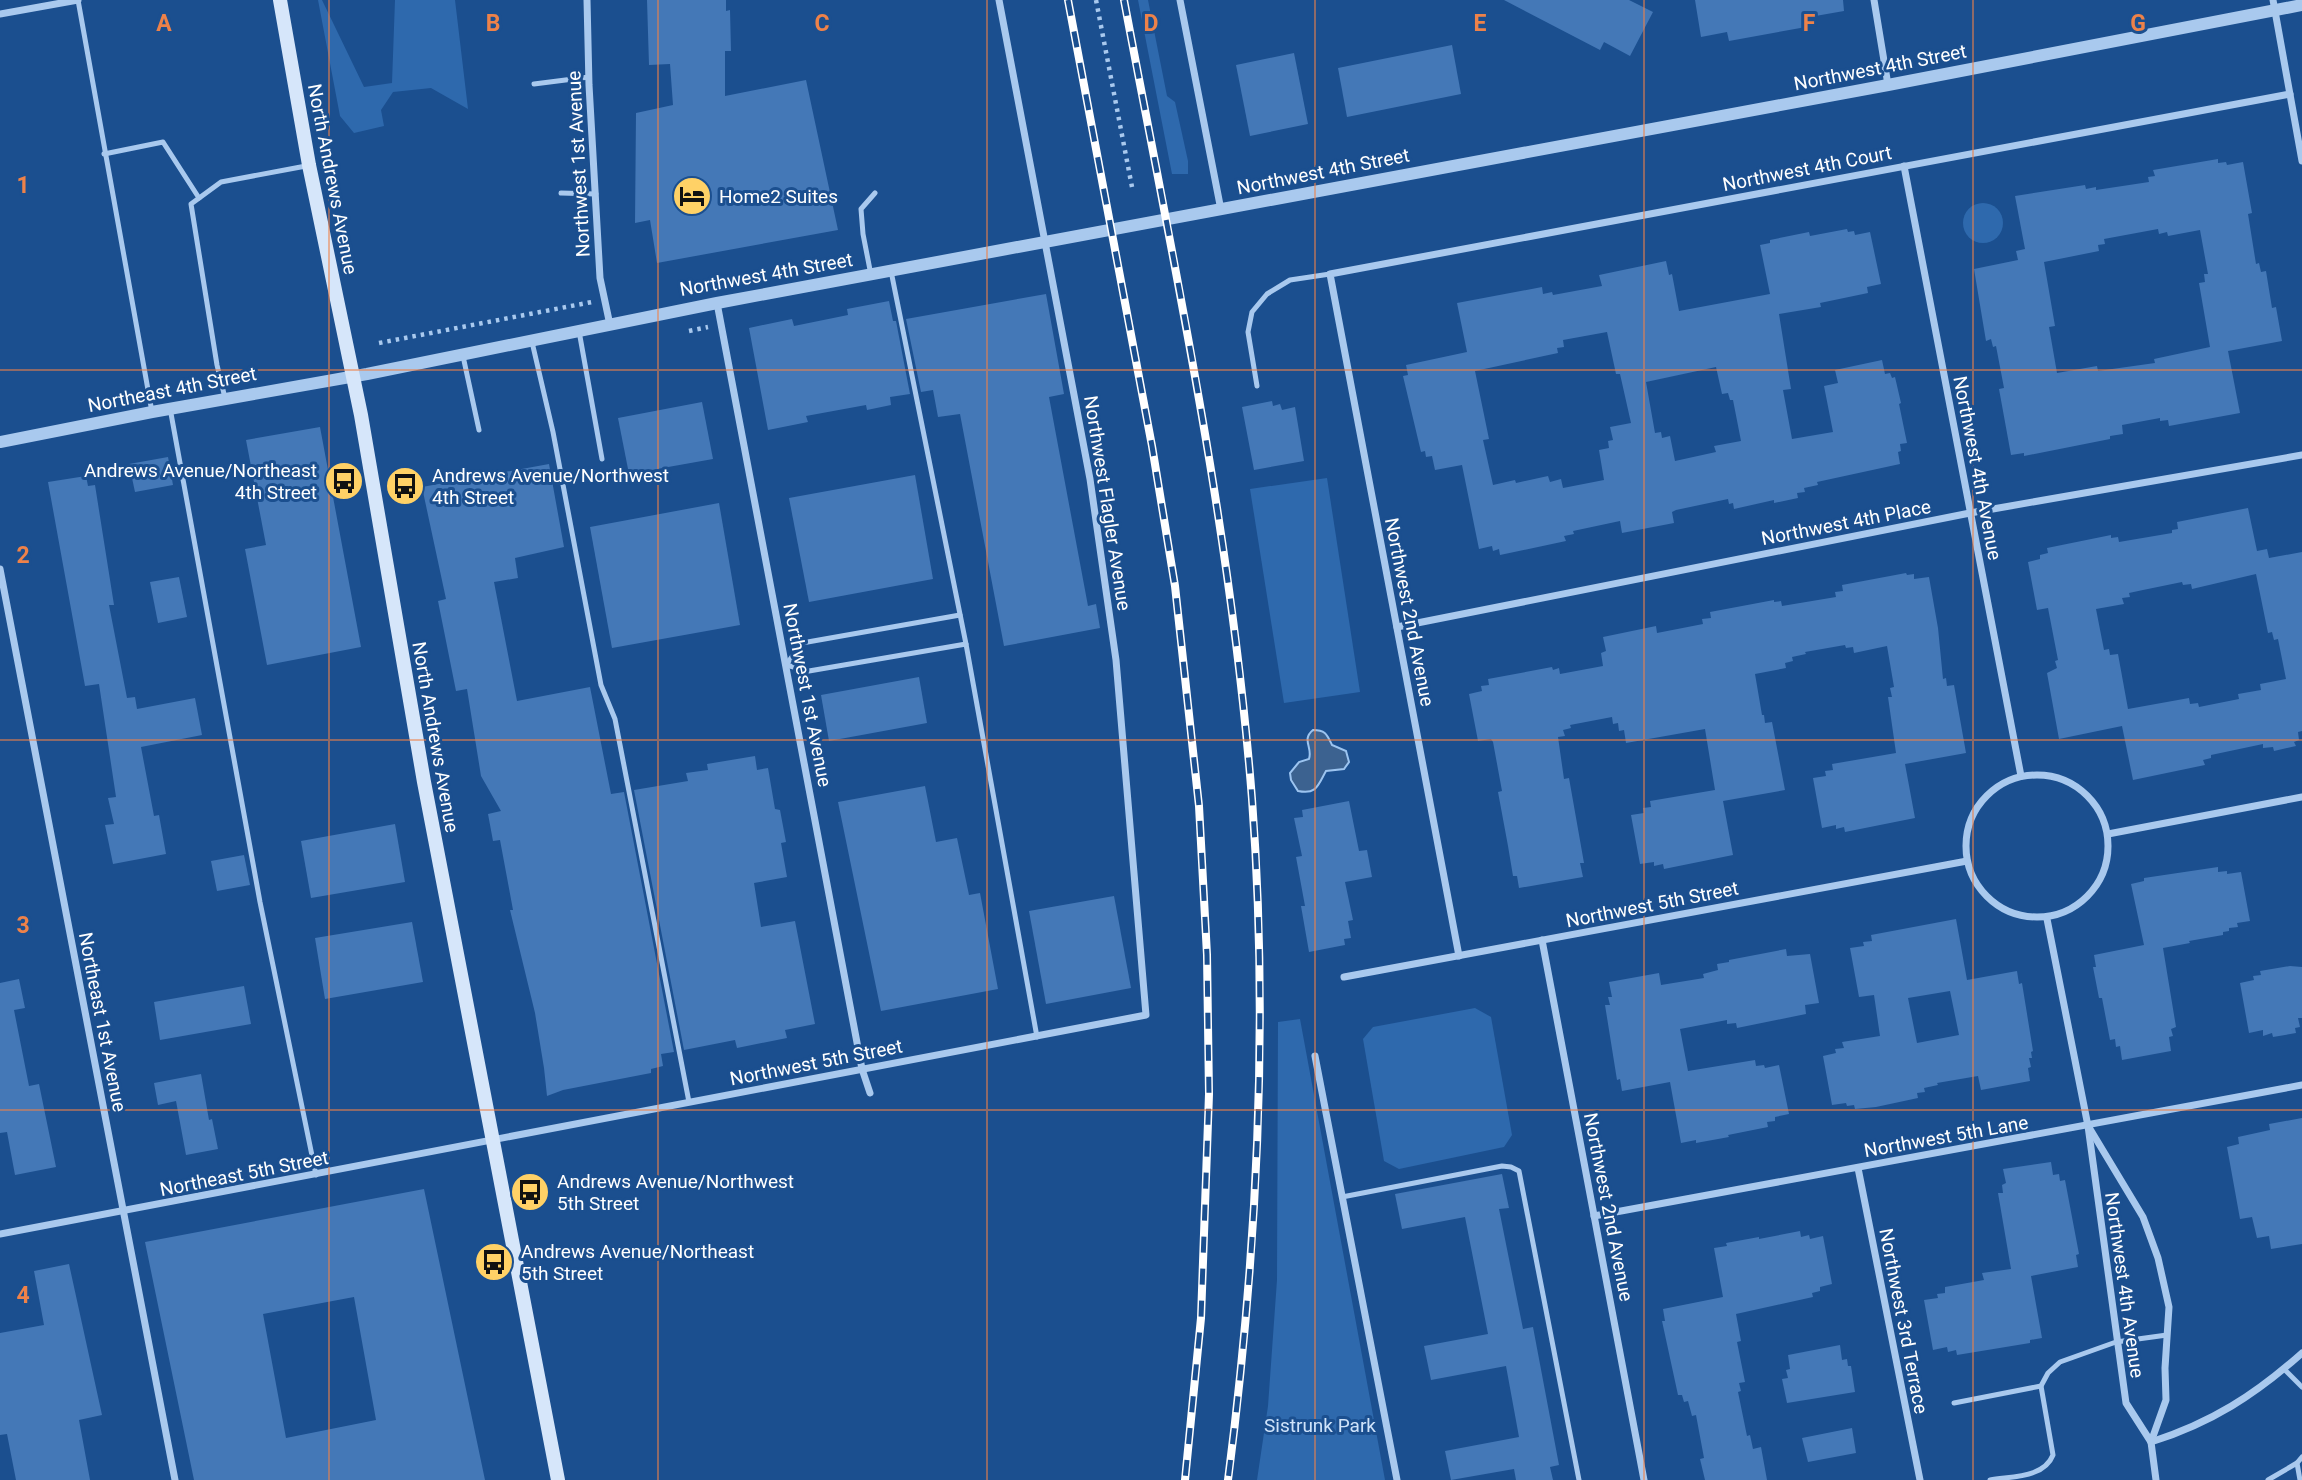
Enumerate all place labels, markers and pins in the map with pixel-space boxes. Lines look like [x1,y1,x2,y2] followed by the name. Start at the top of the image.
[671,175,713,217] hotel icon: Home2 Suites
[719,185,838,208] place label: Home2 Suites
[84,459,317,504] place label: Andrews Avenue/Northeast 4th Street
[323,460,365,502] bus stop icon: Andrews Avenue/Northeast 4th Street
[432,464,669,509] place label: Andrews Avenue/Northwest 4th Street
[384,465,426,507] bus stop icon: Andrews Avenue/Northwest 4th Street
[557,1170,794,1215] place label: Andrews Avenue/Northwest 5th Street
[509,1171,551,1213] bus stop icon: Andrews Avenue/Northwest 5th Street
[521,1240,754,1285] place label: Andrews Avenue/Northeast 5th Street
[473,1241,515,1283] bus stop icon: Andrews Avenue/Northeast 5th Street

